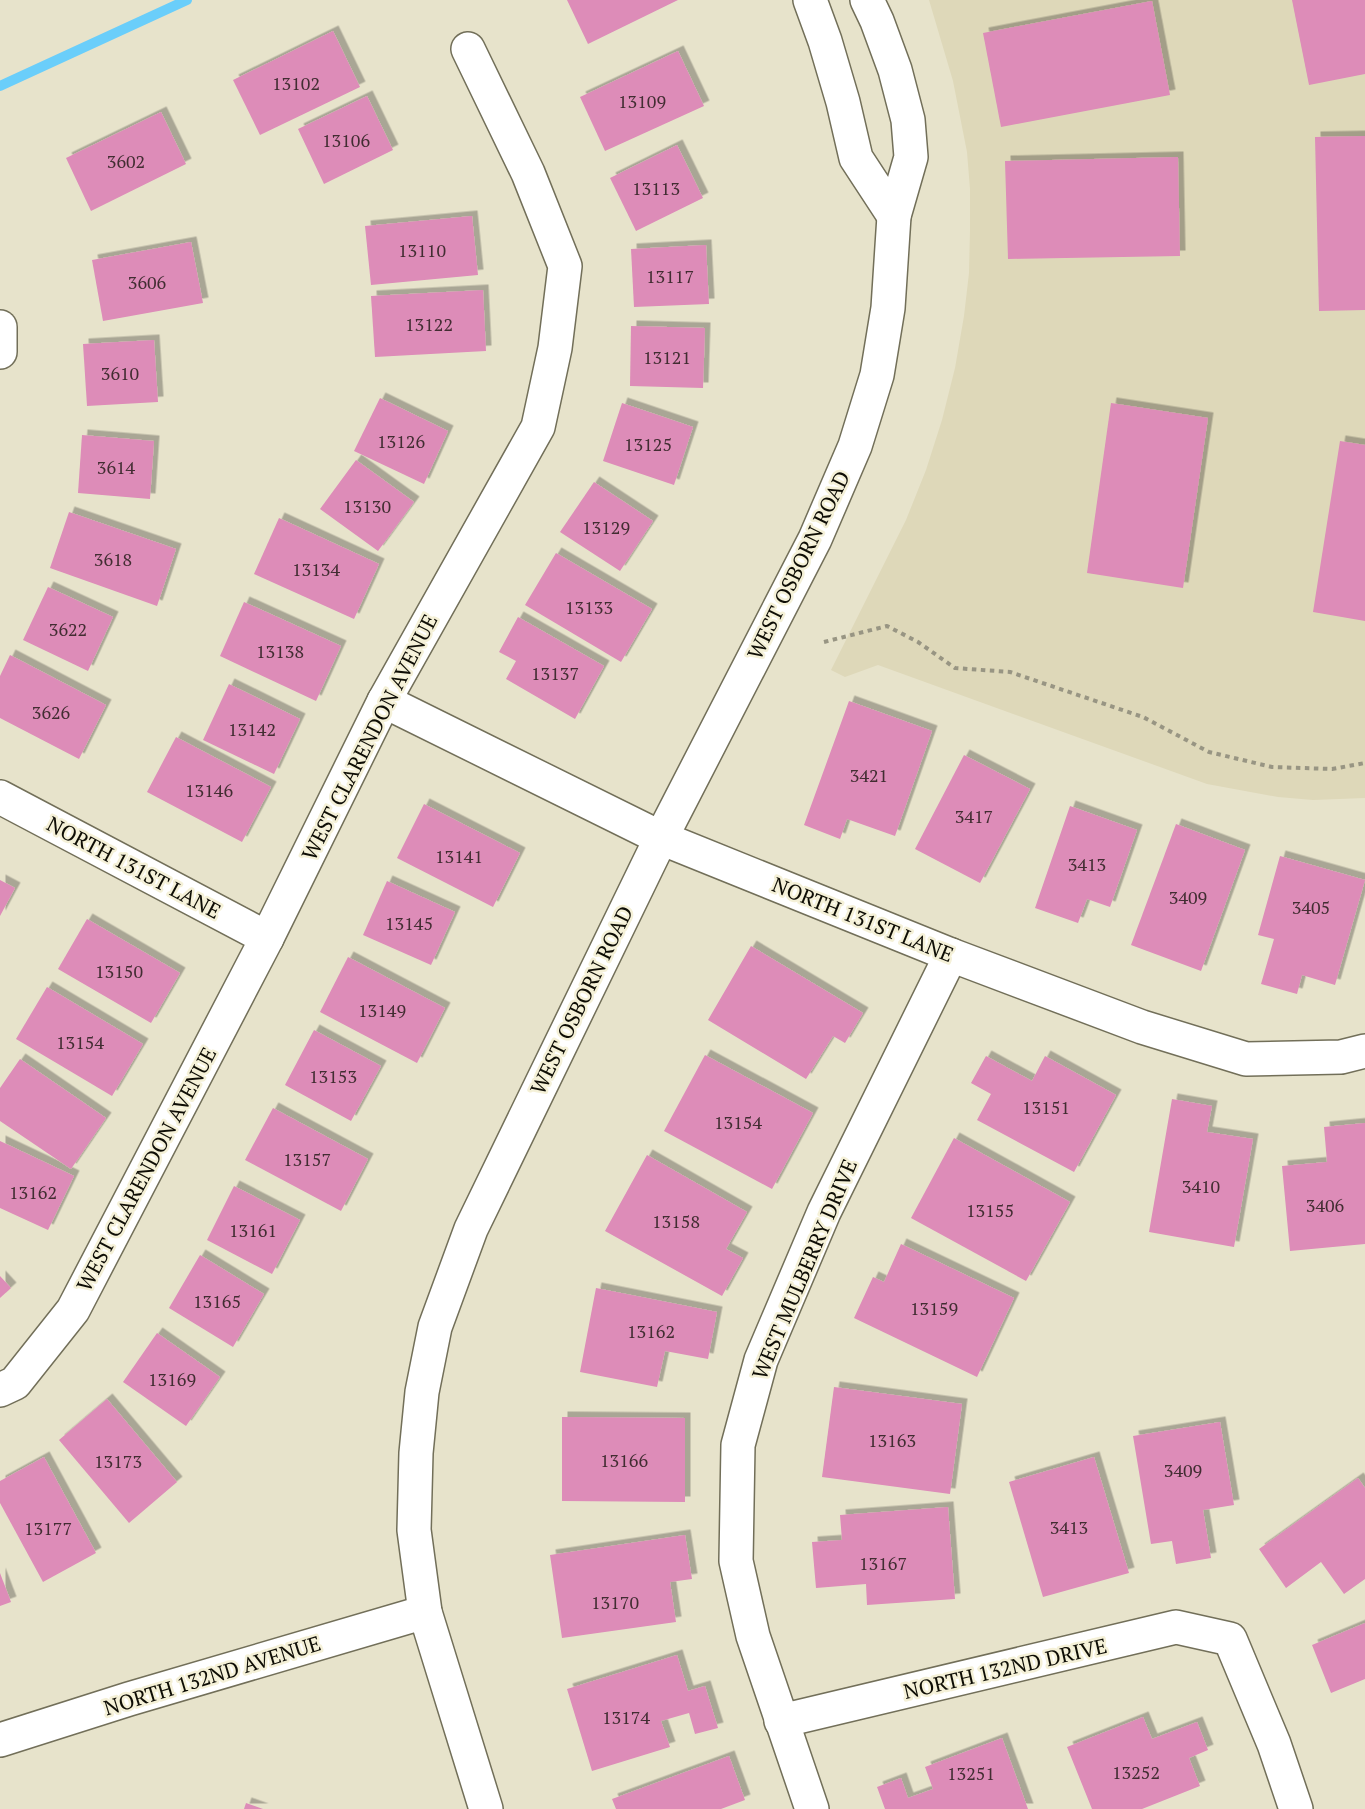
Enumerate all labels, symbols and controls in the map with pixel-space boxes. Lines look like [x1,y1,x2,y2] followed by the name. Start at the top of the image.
[272,71,320,95] house number: 13102
[618,89,666,113] house number: 13109
[322,128,370,152] house number: 13106
[107,149,145,173] house number: 3602
[632,176,680,200] house number: 13113
[398,238,446,262] house number: 13110
[646,264,694,288] house number: 13117
[128,270,167,294] house number: 3606
[405,312,453,336] house number: 13122
[643,345,691,369] house number: 13121
[101,361,139,385] house number: 3610
[377,429,425,453] house number: 13126
[624,432,672,456] house number: 13125
[97,455,136,479] house number: 3614
[740,466,856,664] street label: WEST OSBORN ROAD
[343,494,391,518] house number: 13130
[582,515,630,539] house number: 13129
[94,547,132,571] house number: 3618
[292,557,340,581] house number: 13134
[565,595,613,619] house number: 13133
[295,609,443,865] street label: WEST CLARENDON AVENUE
[49,617,87,641] house number: 3622
[256,639,304,663] house number: 13138
[531,661,579,685] house number: 13137
[32,700,71,724] house number: 3626
[228,717,276,741] house number: 13142
[850,763,888,787] house number: 3421
[185,778,233,802] house number: 13146
[955,804,993,828] house number: 3417
[42,809,226,925] street label: NORTH 131ST LANE
[435,844,483,868] house number: 13141
[1068,852,1106,876] house number: 3413
[768,870,958,968] street label: NORTH 131ST LANE
[1169,885,1207,909] house number: 3409
[1292,895,1330,919] house number: 3405
[523,901,639,1099] street label: WEST OSBORN ROAD
[385,911,433,935] house number: 13145
[95,959,143,983] house number: 13150
[358,998,406,1022] house number: 13149
[56,1030,104,1054] house number: 13154
[70,1042,222,1296] street label: WEST CLARENDON AVENUE
[309,1064,357,1088] house number: 13153
[1022,1095,1070,1119] house number: 13151
[714,1110,762,1134] house number: 13154
[283,1147,331,1171] house number: 13157
[745,1155,863,1383] street label: WEST MULBERRY DRIVE
[1182,1174,1220,1198] house number: 3410
[9,1180,57,1204] house number: 13162
[1306,1193,1345,1217] house number: 3406
[966,1198,1014,1222] house number: 13155
[652,1209,700,1233] house number: 13158
[229,1218,277,1242] house number: 13161
[193,1289,241,1313] house number: 13165
[910,1296,958,1320] house number: 13159
[627,1319,675,1343] house number: 13162
[148,1367,196,1391] house number: 13169
[868,1428,916,1452] house number: 13163
[600,1448,648,1472] house number: 13166
[94,1449,142,1473] house number: 13173
[1164,1458,1202,1482] house number: 3409
[1050,1515,1088,1539] house number: 3413
[24,1516,72,1540] house number: 13177
[859,1551,907,1575] house number: 13167
[591,1590,639,1614] house number: 13170
[100,1629,324,1721] street label: NORTH 132ND AVENUE
[901,1631,1109,1705] street label: NORTH 132ND DRIVE
[602,1705,650,1729] house number: 13174
[1112,1760,1160,1784] house number: 13252
[947,1761,995,1785] house number: 13251

